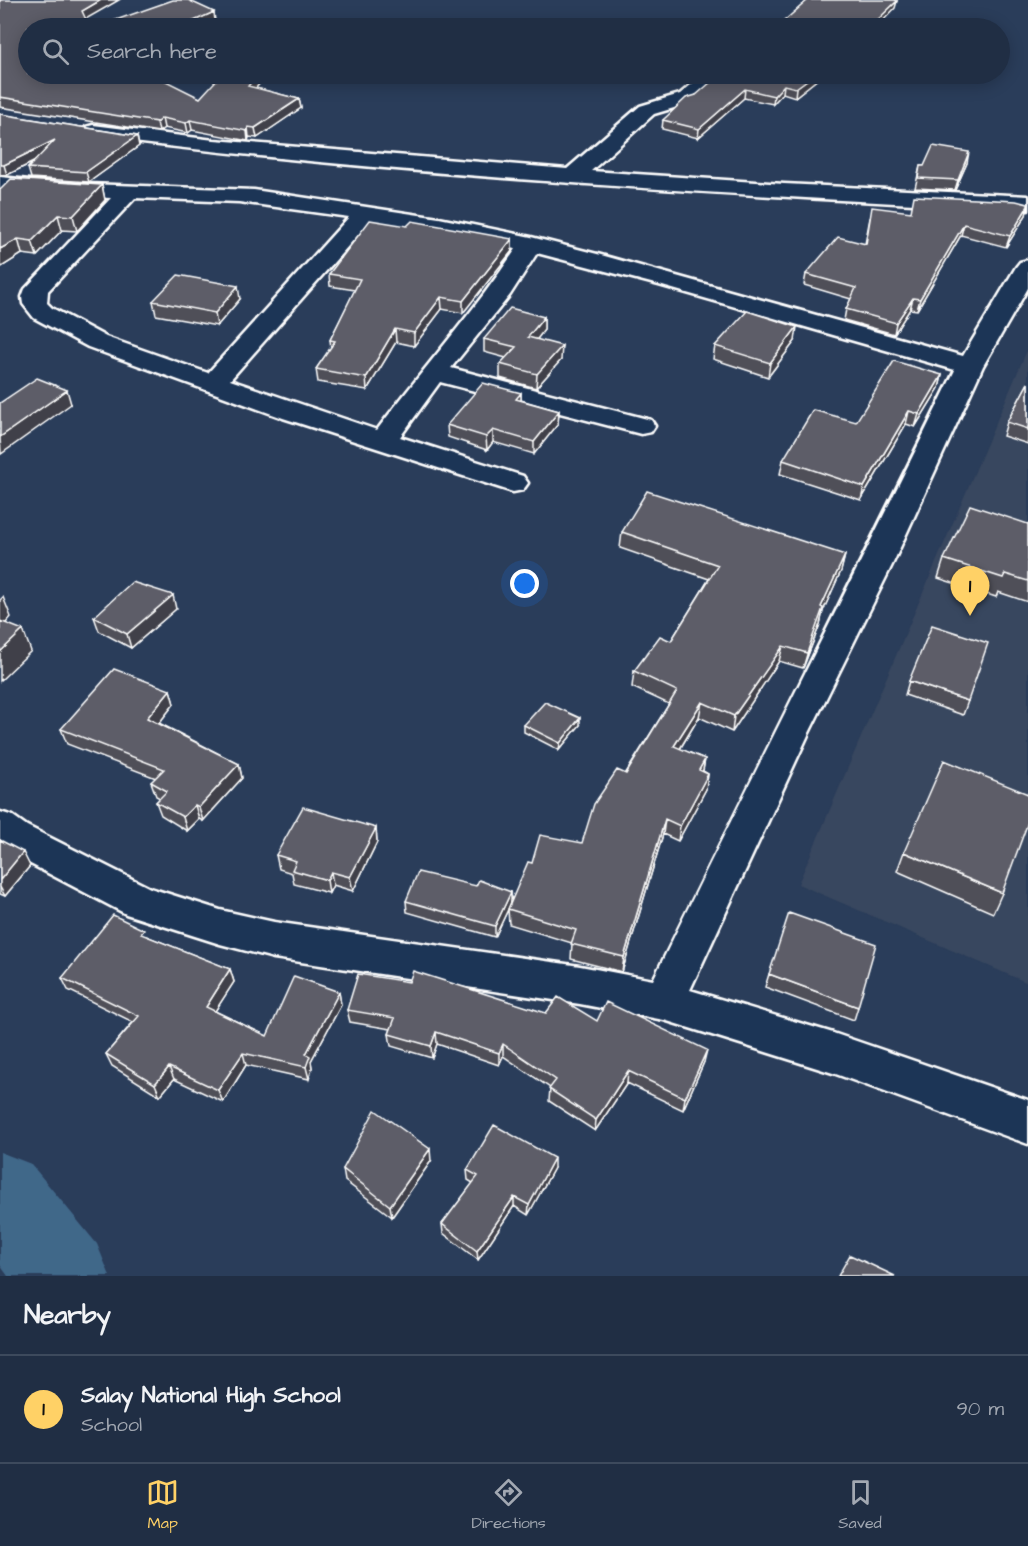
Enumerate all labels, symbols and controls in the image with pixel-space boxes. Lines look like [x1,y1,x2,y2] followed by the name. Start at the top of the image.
[18,18,1010,84] search box
[39,35,72,68] icon: search
[87,36,217,67] text: Search here
[950,566,990,616] pin: 1
[510,569,539,598] your location
[24,1297,111,1333] text: Nearby
[81,1380,341,1411] text: Salay National High School
[42,1395,45,1423] text: 1
[956,1395,1004,1423] text: 90 m
[81,1411,142,1439] text: School
[146,1476,179,1534] tab: Map
[472,1476,546,1534] tab: Directions
[838,1476,882,1534] tab: Saved

